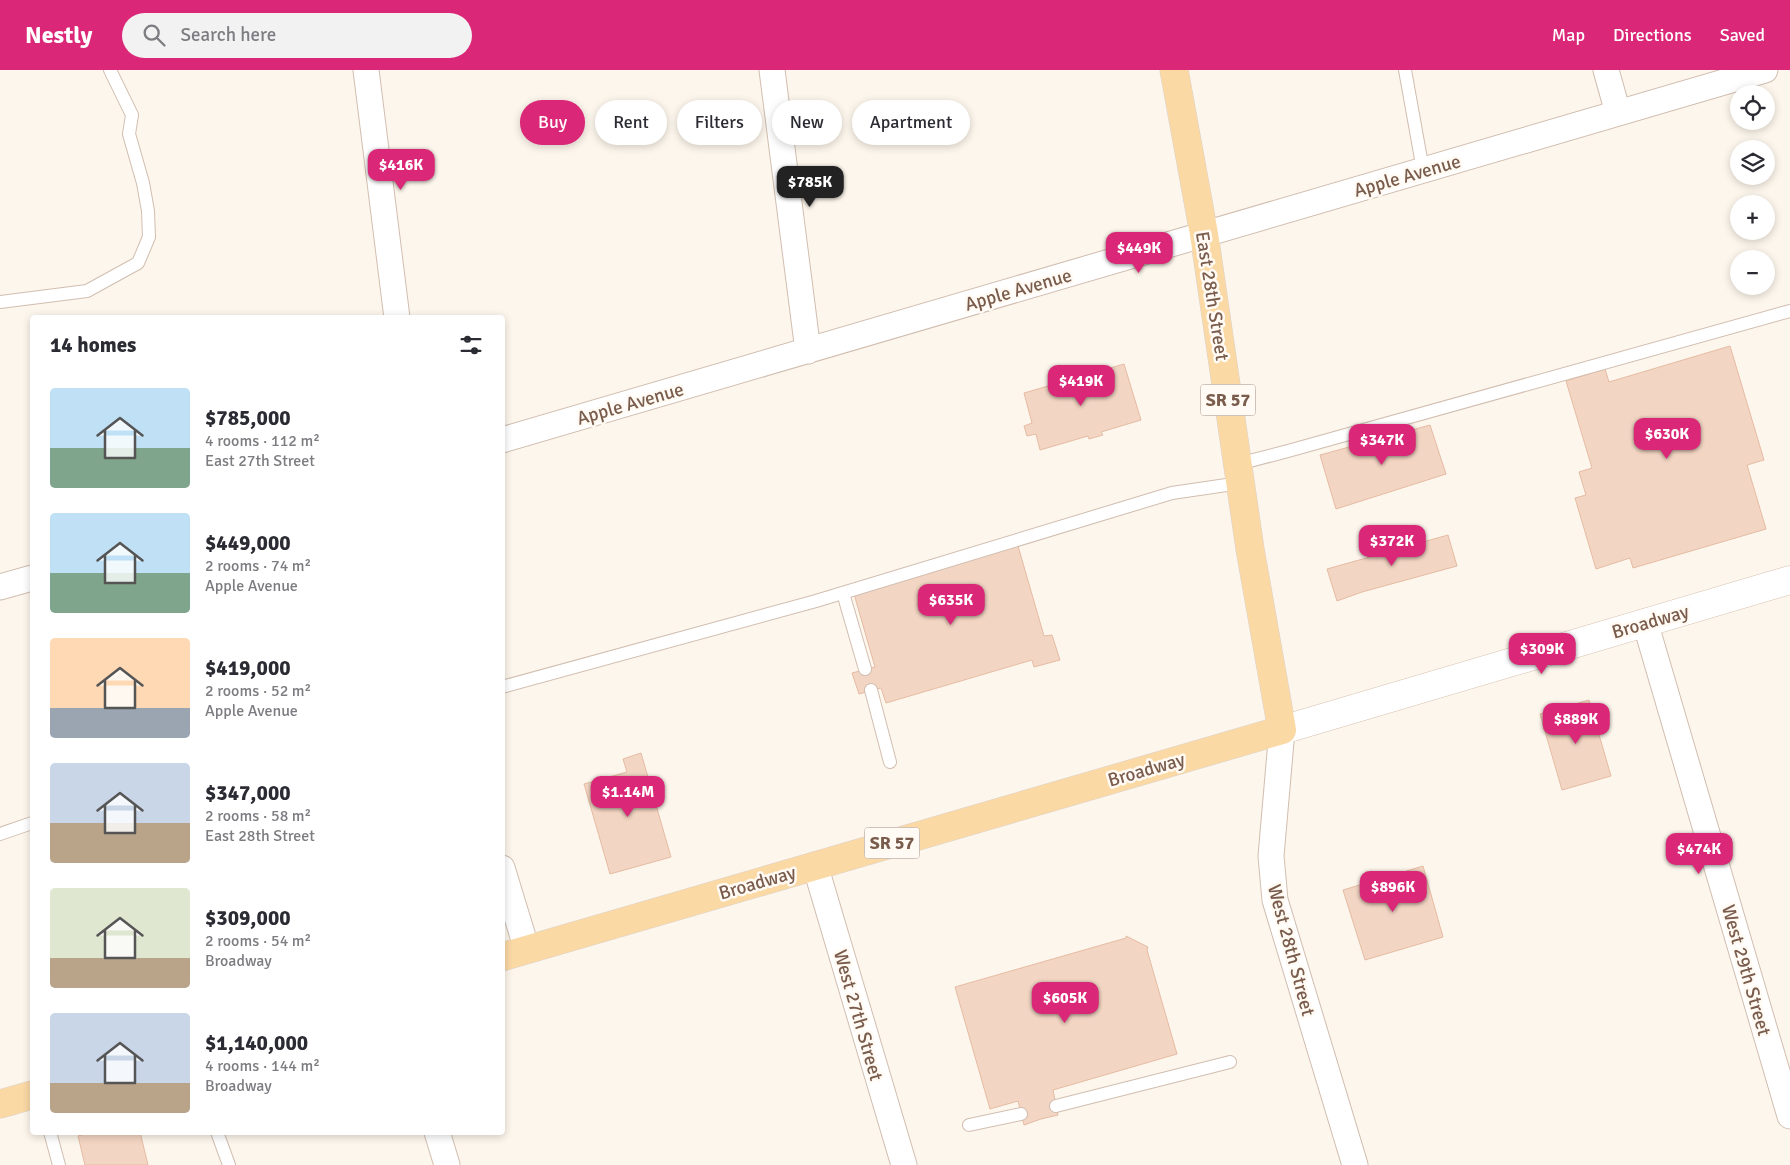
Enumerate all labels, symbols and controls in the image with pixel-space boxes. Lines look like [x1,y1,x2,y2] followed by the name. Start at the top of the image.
[122,13,472,58] search box
[25,20,92,50] text: Nestly
[140,21,168,49] icon: search
[180,23,276,47] text: Search here
[1552,24,1585,46] text: Map
[1613,24,1692,46] text: Directions
[1720,24,1765,46] text: Saved
[1730,85,1775,295] map controls
[1730,85,1775,130] button: locate
[520,100,585,145] chip: Buy
[595,100,667,145] chip: Rent
[677,100,762,145] chip: Filters
[772,100,842,145] chip: New
[852,100,970,145] chip: Apartment
[1730,140,1775,185] button: layers
[366,148,436,191] pin: $416K
[1351,149,1464,203] street label: Apple Avenue
[379,155,423,175] text: $416K
[775,166,845,208] pin: $785K
[788,172,832,192] text: $785K
[1730,195,1775,240] button: +
[1190,230,1234,363] street label: East 28th Street
[1104,232,1174,274] pin: $449K
[1117,238,1161,258] text: $449K
[1730,250,1775,295] button: −
[962,263,1075,317] street label: Apple Avenue
[457,331,485,359] icon: filters
[50,332,136,358] text: 14 homes
[1046,364,1116,407] pin: $419K
[1059,371,1103,391] text: $419K
[574,377,687,431] street label: Apple Avenue
[1200,384,1256,416] road number: SR 57
[205,405,291,431] text: $785,000
[90,408,150,468] icon: home
[1632,418,1702,460] pin: $630K
[1347,424,1417,466] pin: $347K
[1645,424,1689,444] text: $630K
[1360,430,1404,450] text: $347K
[205,431,320,451] text: 4 rooms · 112 m²
[205,451,315,471] text: East 27th Street
[1357,524,1427,567] pin: $372K
[205,530,291,556] text: $449,000
[1370,531,1414,551] text: $372K
[90,533,150,593] icon: home
[205,556,311,576] text: 2 rooms · 74 m²
[205,576,298,596] text: Apple Avenue
[916,584,986,626] pin: $635K
[929,590,973,610] text: $635K
[1609,599,1692,644] street label: Broadway
[1507,632,1577,675] pin: $309K
[1520,639,1564,659] text: $309K
[205,655,291,681] text: $419,000
[90,658,150,718] icon: home
[205,681,311,701] text: 2 rooms · 52 m²
[205,701,298,721] text: Apple Avenue
[1541,702,1611,745] pin: $889K
[1554,709,1598,729] text: $889K
[1105,747,1188,792] street label: Broadway
[587,776,669,818] pin: $1.14M
[205,780,291,806] text: $347,000
[602,782,654,802] text: $1.14M
[90,783,150,843] icon: home
[205,806,311,826] text: 2 rooms · 58 m²
[205,826,315,846] text: East 28th Street
[864,828,920,858] road number: SR 57
[1664,832,1734,875] pin: $474K
[1677,839,1721,859] text: $474K
[716,860,799,905] street label: Broadway
[1358,870,1428,913] pin: $896K
[1371,877,1415,897] text: $896K
[1262,882,1320,1019] street label: West 28th Street
[1716,902,1776,1039] street label: West 29th Street
[205,905,291,931] text: $309,000
[90,908,150,968] icon: home
[205,931,311,951] text: 2 rooms · 54 m²
[828,947,888,1084] street label: West 27th Street
[205,951,272,971] text: Broadway
[1030,982,1100,1024] pin: $605K
[1043,988,1087,1008] text: $605K
[205,1030,308,1056] text: $1,140,000
[90,1033,150,1093] icon: home
[205,1056,320,1076] text: 4 rooms · 144 m²
[205,1076,272,1096] text: Broadway

